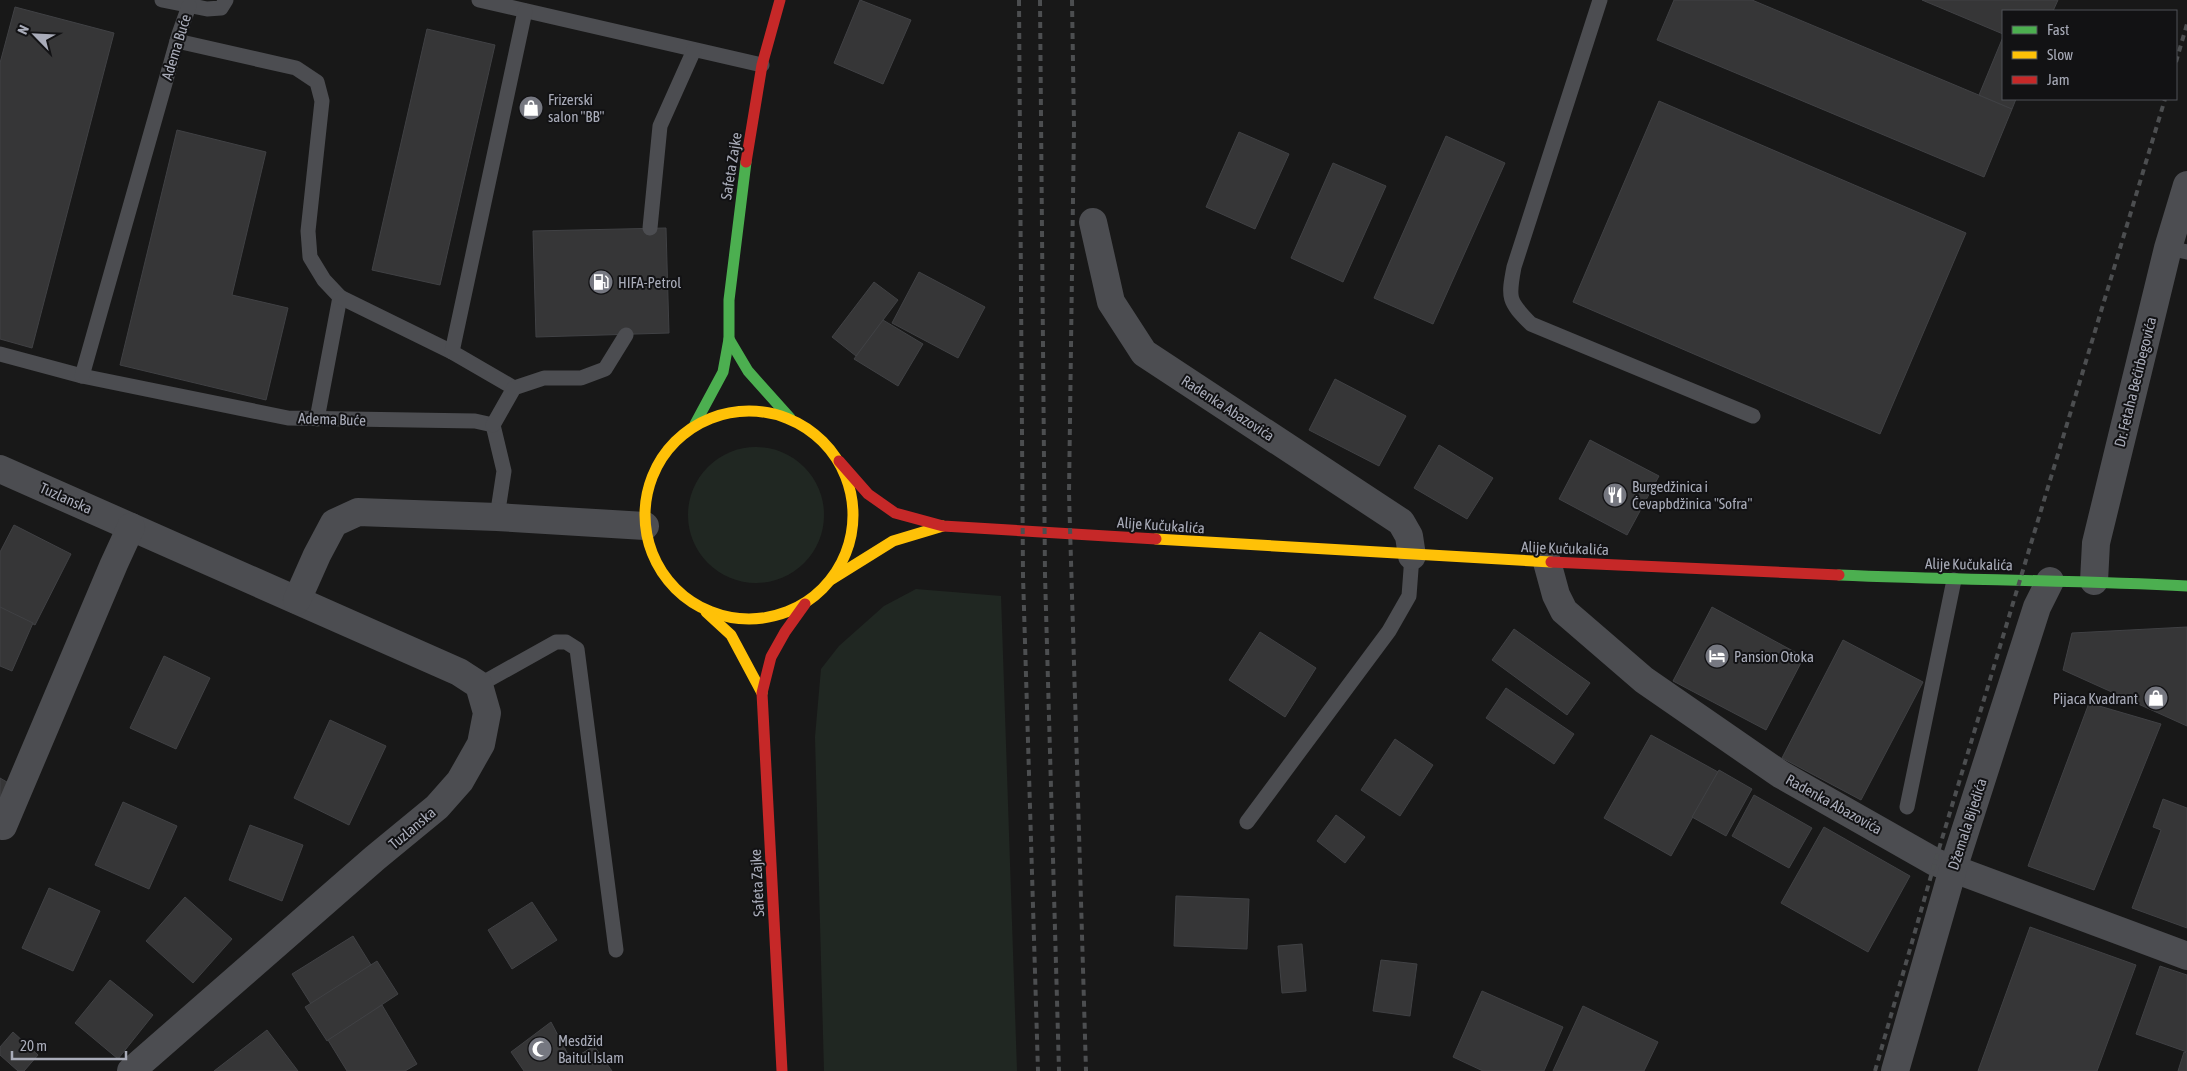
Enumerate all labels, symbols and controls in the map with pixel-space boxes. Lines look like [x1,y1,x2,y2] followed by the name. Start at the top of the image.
[10,10,60,60] north arrow
[2002,10,2177,100] legend
[158,12,194,82] street label: Adema Buće
[2047,21,2069,38] text: Fast
[14,23,32,37] text: N
[2047,46,2073,63] text: Slow
[2047,71,2070,88] text: Jam
[548,91,605,125] place label: Frizerski salon "BB"
[518,95,544,121] shop icon: Frizerski salon "BB"
[717,131,745,201] street label: Safeta Zajke
[588,269,614,295] fuel station icon: HIFA-Petrol
[618,274,681,291] place label: HIFA-Petrol
[2111,315,2159,449] street label: Dr. Fetaha Bećirbegovića
[1178,372,1278,444] street label: Radenka Abazovića
[298,409,366,429] street label: Adema Buće
[1632,478,1752,512] place label: Burgedžinica i Ćevapbdžinica "Sofra"
[37,479,95,517] street label: Tuzlanska
[1602,482,1628,508] restaurant icon: Burgedžinica i Ćevapbdžinica "Sofra"
[1117,513,1205,537] street label: Alije Kučukalića
[1521,538,1609,558] street label: Alije Kučukalića
[1925,555,2013,573] street label: Alije Kučukalića
[1704,643,1730,669] hotel icon: Pansion Otoka
[1734,648,1814,665] place label: Pansion Otoka
[2143,685,2169,711] shop icon: Pijaca Kvadrant
[2053,690,2138,707] place label: Pijaca Kvadrant
[1783,771,1885,837] street label: Radenka Abazovića
[1944,776,1990,872] street label: Džemala Bijedića
[385,804,439,852] street label: Tuzlanska
[747,848,767,917] street label: Safeta Zajke
[12,1028,126,1060] scale bar
[558,1032,624,1066] place label: Mesdžid Baitul Islam
[527,1036,553,1062] mosque icon: Mesdžid Baitul Islam
[20,1037,47,1054] text: 20 m

